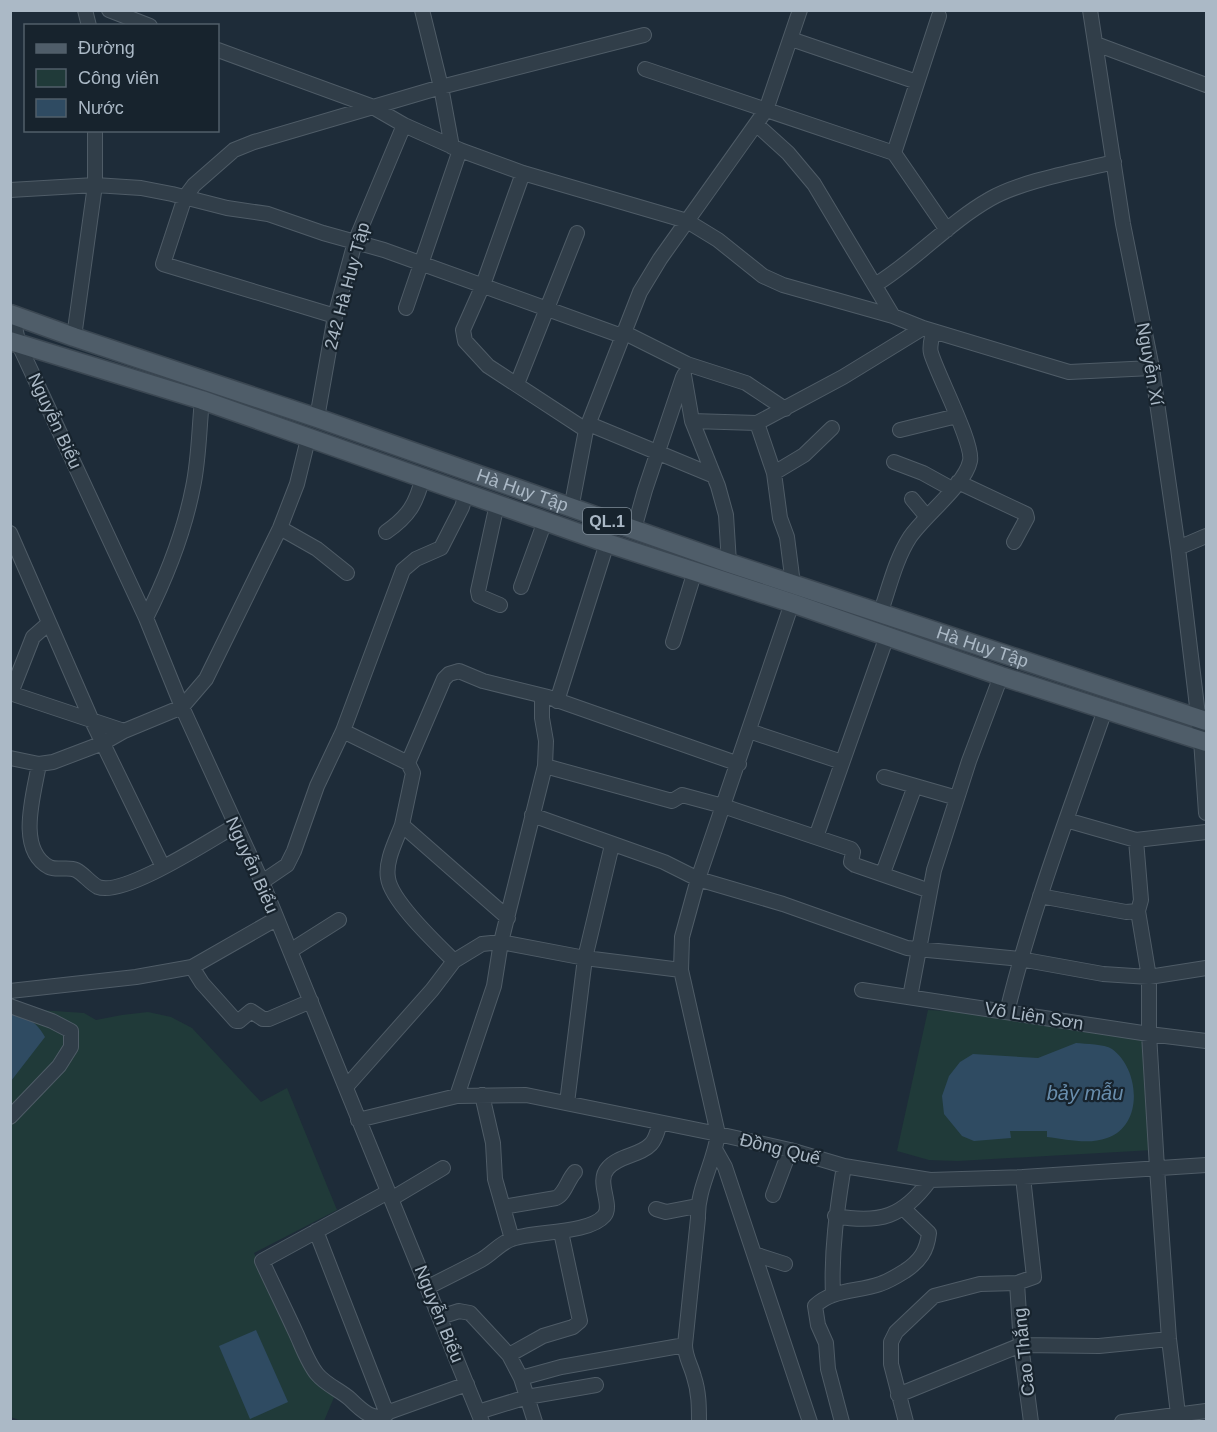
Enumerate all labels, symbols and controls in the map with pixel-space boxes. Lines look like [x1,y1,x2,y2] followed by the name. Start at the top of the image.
[24,24,219,132] legend
[78,38,135,58] text: Đường
[78,68,159,88] text: Công viên
[78,98,124,118] text: Nước
[320,220,374,352] street label: 242 Hà Huy Tập
[1133,321,1168,407] street label: Nguyễn Xí
[24,370,87,472] street label: Nguyễn Biểu
[474,465,571,516] street label: Hà Huy Tập
[583,508,631,534] road number: QL.1
[934,622,1031,672] street label: Hà Huy Tập
[222,813,283,916] street label: Nguyễn Biểu
[983,998,1085,1034] street label: Võ Liên Sơn
[1047,1082,1123,1104] water label: bảy mẫu
[738,1129,822,1169] street label: Đồng Quế
[410,1262,469,1366] street label: Nguyễn Biểu
[1008,1307,1039,1397] street label: Cao Thắng

